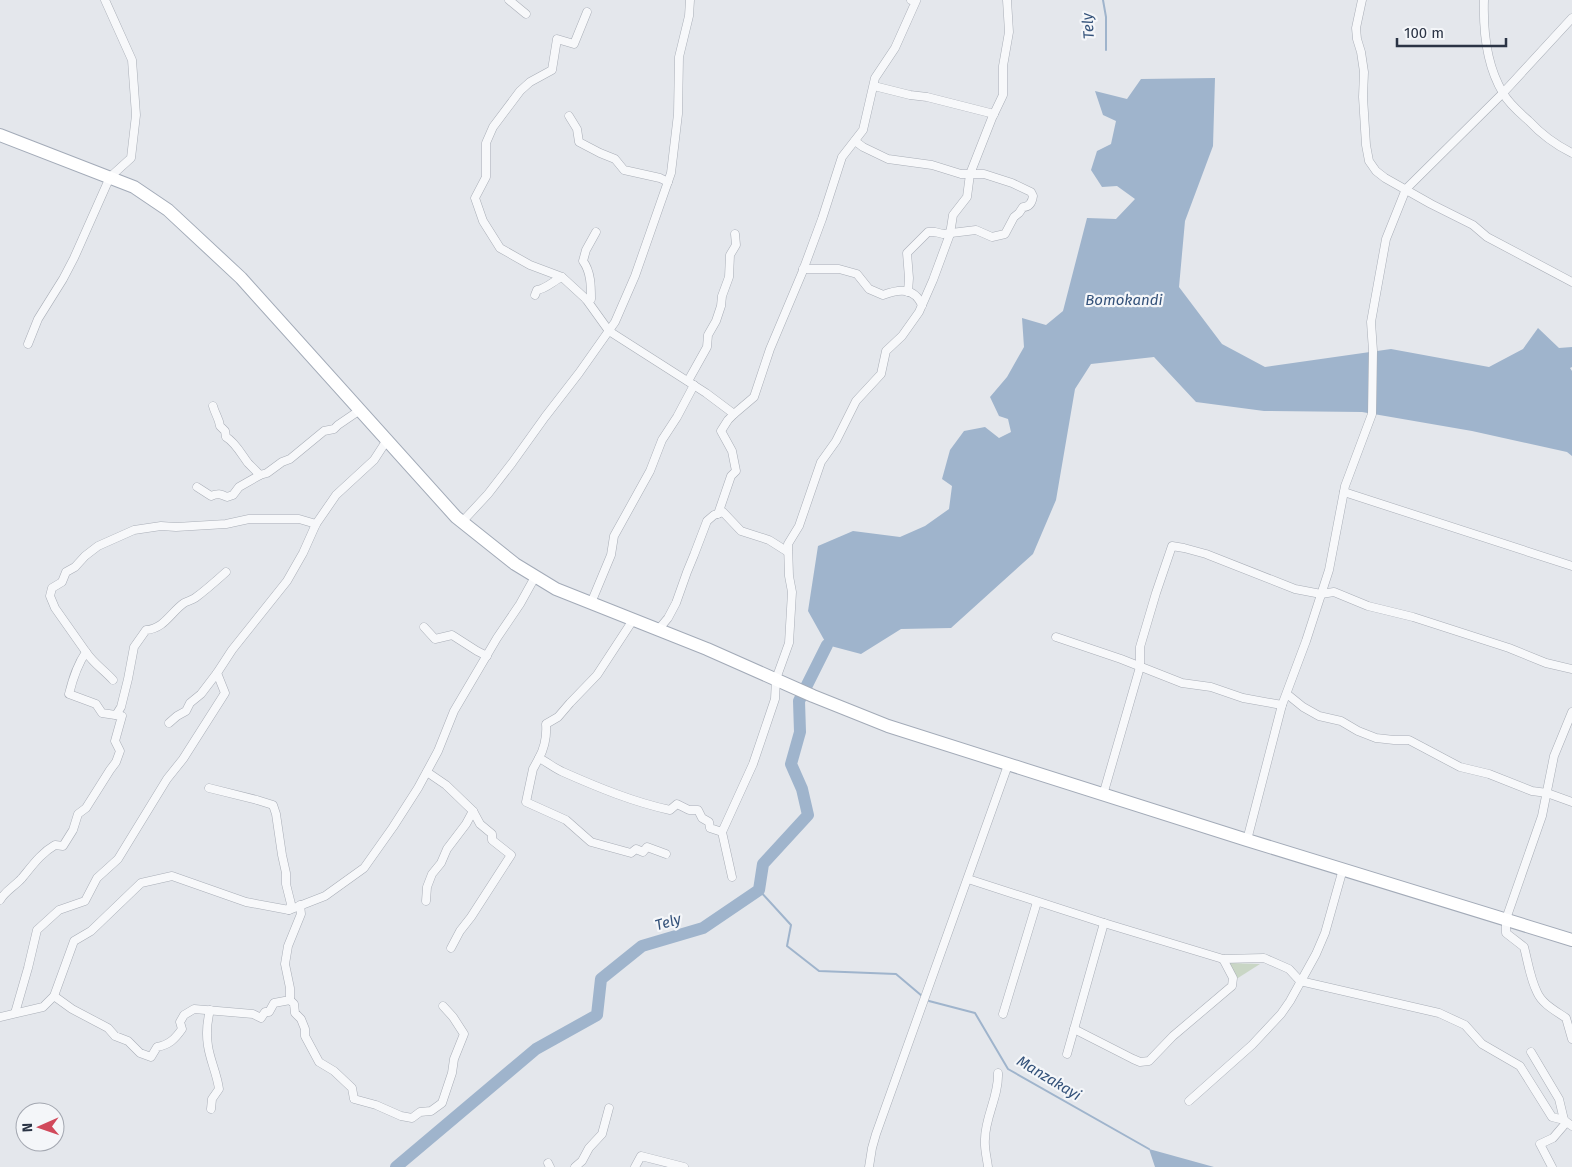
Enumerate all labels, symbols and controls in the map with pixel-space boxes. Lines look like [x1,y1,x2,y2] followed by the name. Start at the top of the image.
[1078,12,1098,40] water label: Tely
[1397,15,1506,47] scale bar
[1404,24,1444,42] text: 100 m
[1085,291,1163,309] water label: Bomokandi
[653,910,684,934] water label: Tely
[1014,1052,1084,1104] water label: Manzakayi
[15,1102,65,1152] north arrow
[19,1122,36,1132] text: N

